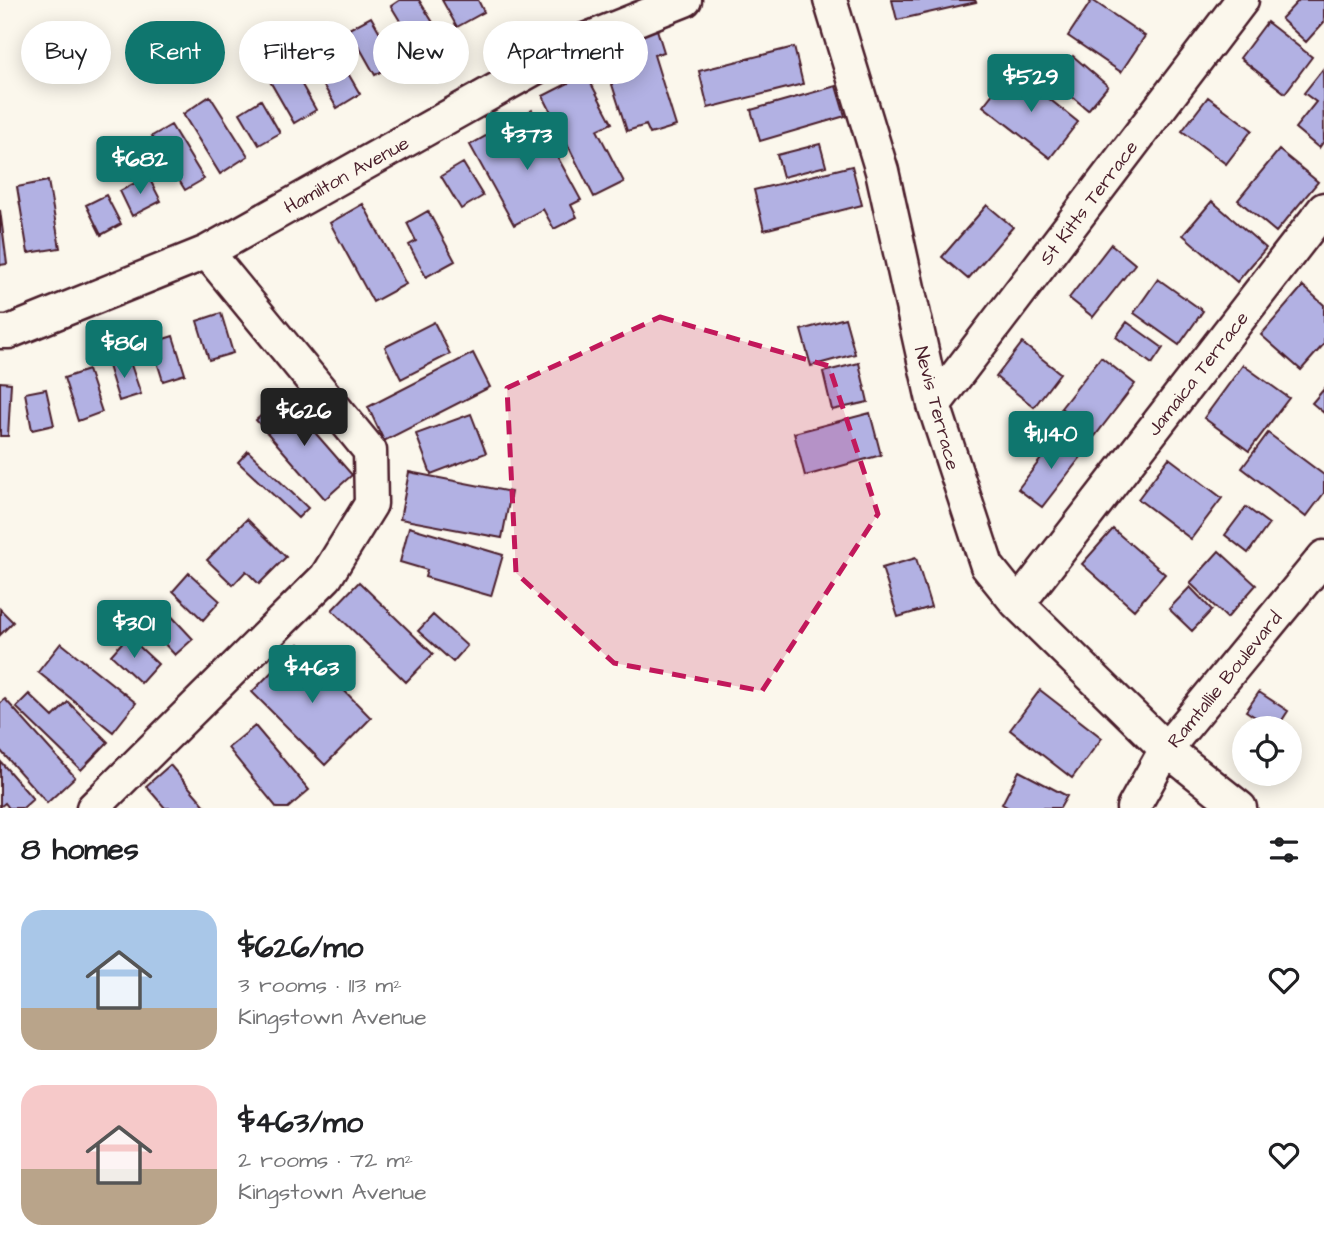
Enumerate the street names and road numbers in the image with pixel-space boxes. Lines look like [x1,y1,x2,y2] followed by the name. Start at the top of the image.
[279,130,414,221] street label: Hamilton Avenue
[1033,135,1145,271] street label: St Kitts Terrace
[1141,306,1255,442] street label: Jamaica Terrace
[907,343,966,473] street label: Nevis Terrace
[1162,606,1289,754] street label: Ramtallie Boulevard

